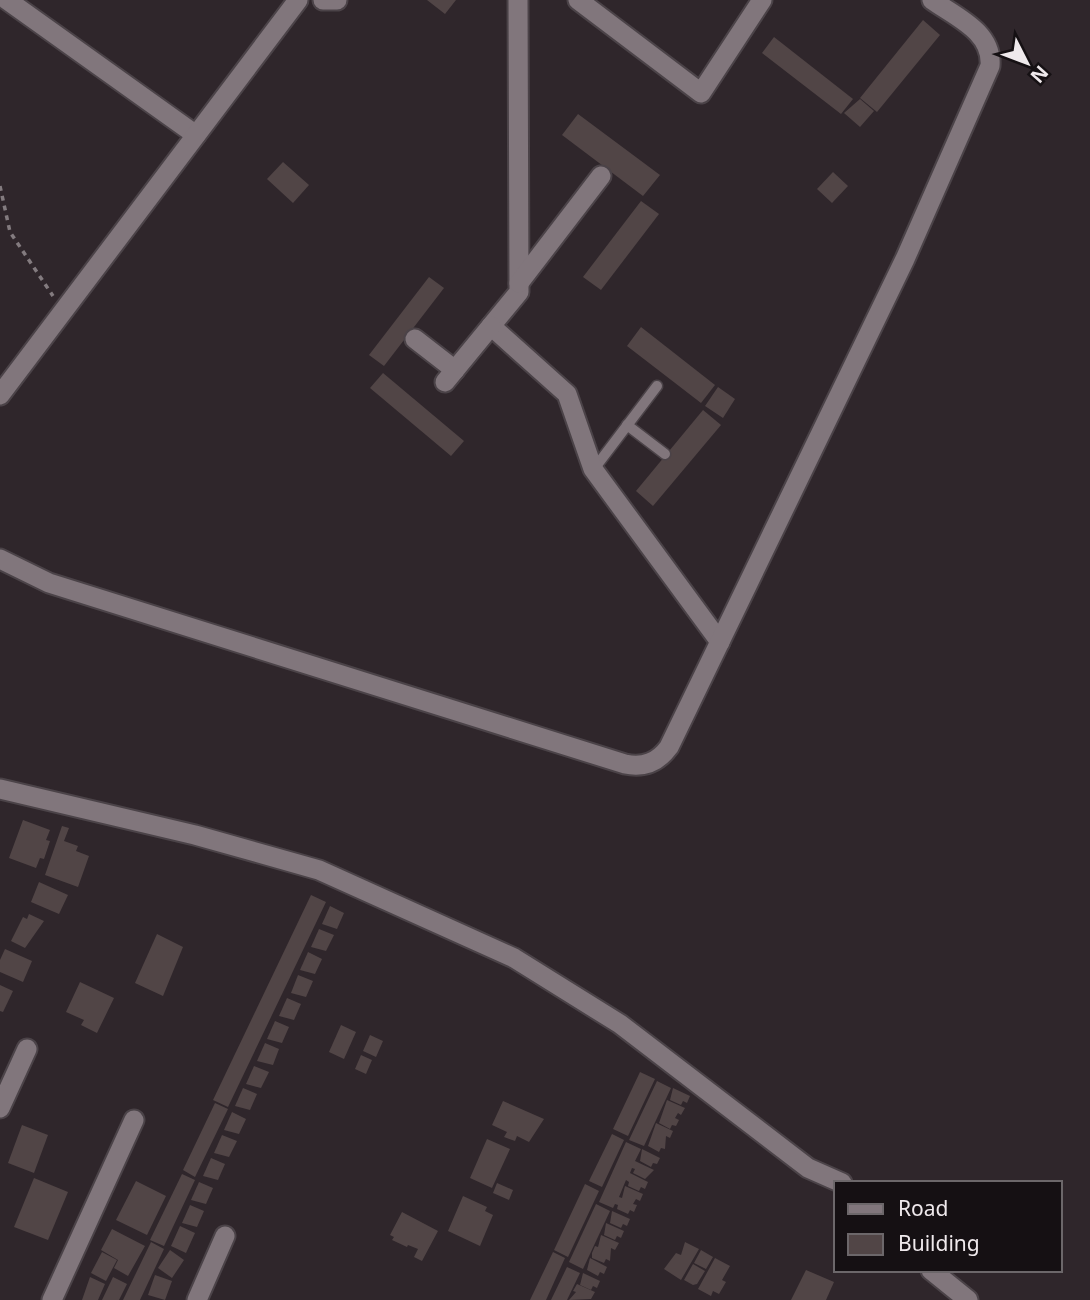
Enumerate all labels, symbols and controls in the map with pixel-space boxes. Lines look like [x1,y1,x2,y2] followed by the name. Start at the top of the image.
[992,28,1062,98] north arrow
[1025,60,1054,89] text: N
[834,1181,1062,1272] legend
[898,1194,948,1222] text: Road
[898,1229,980,1257] text: Building

